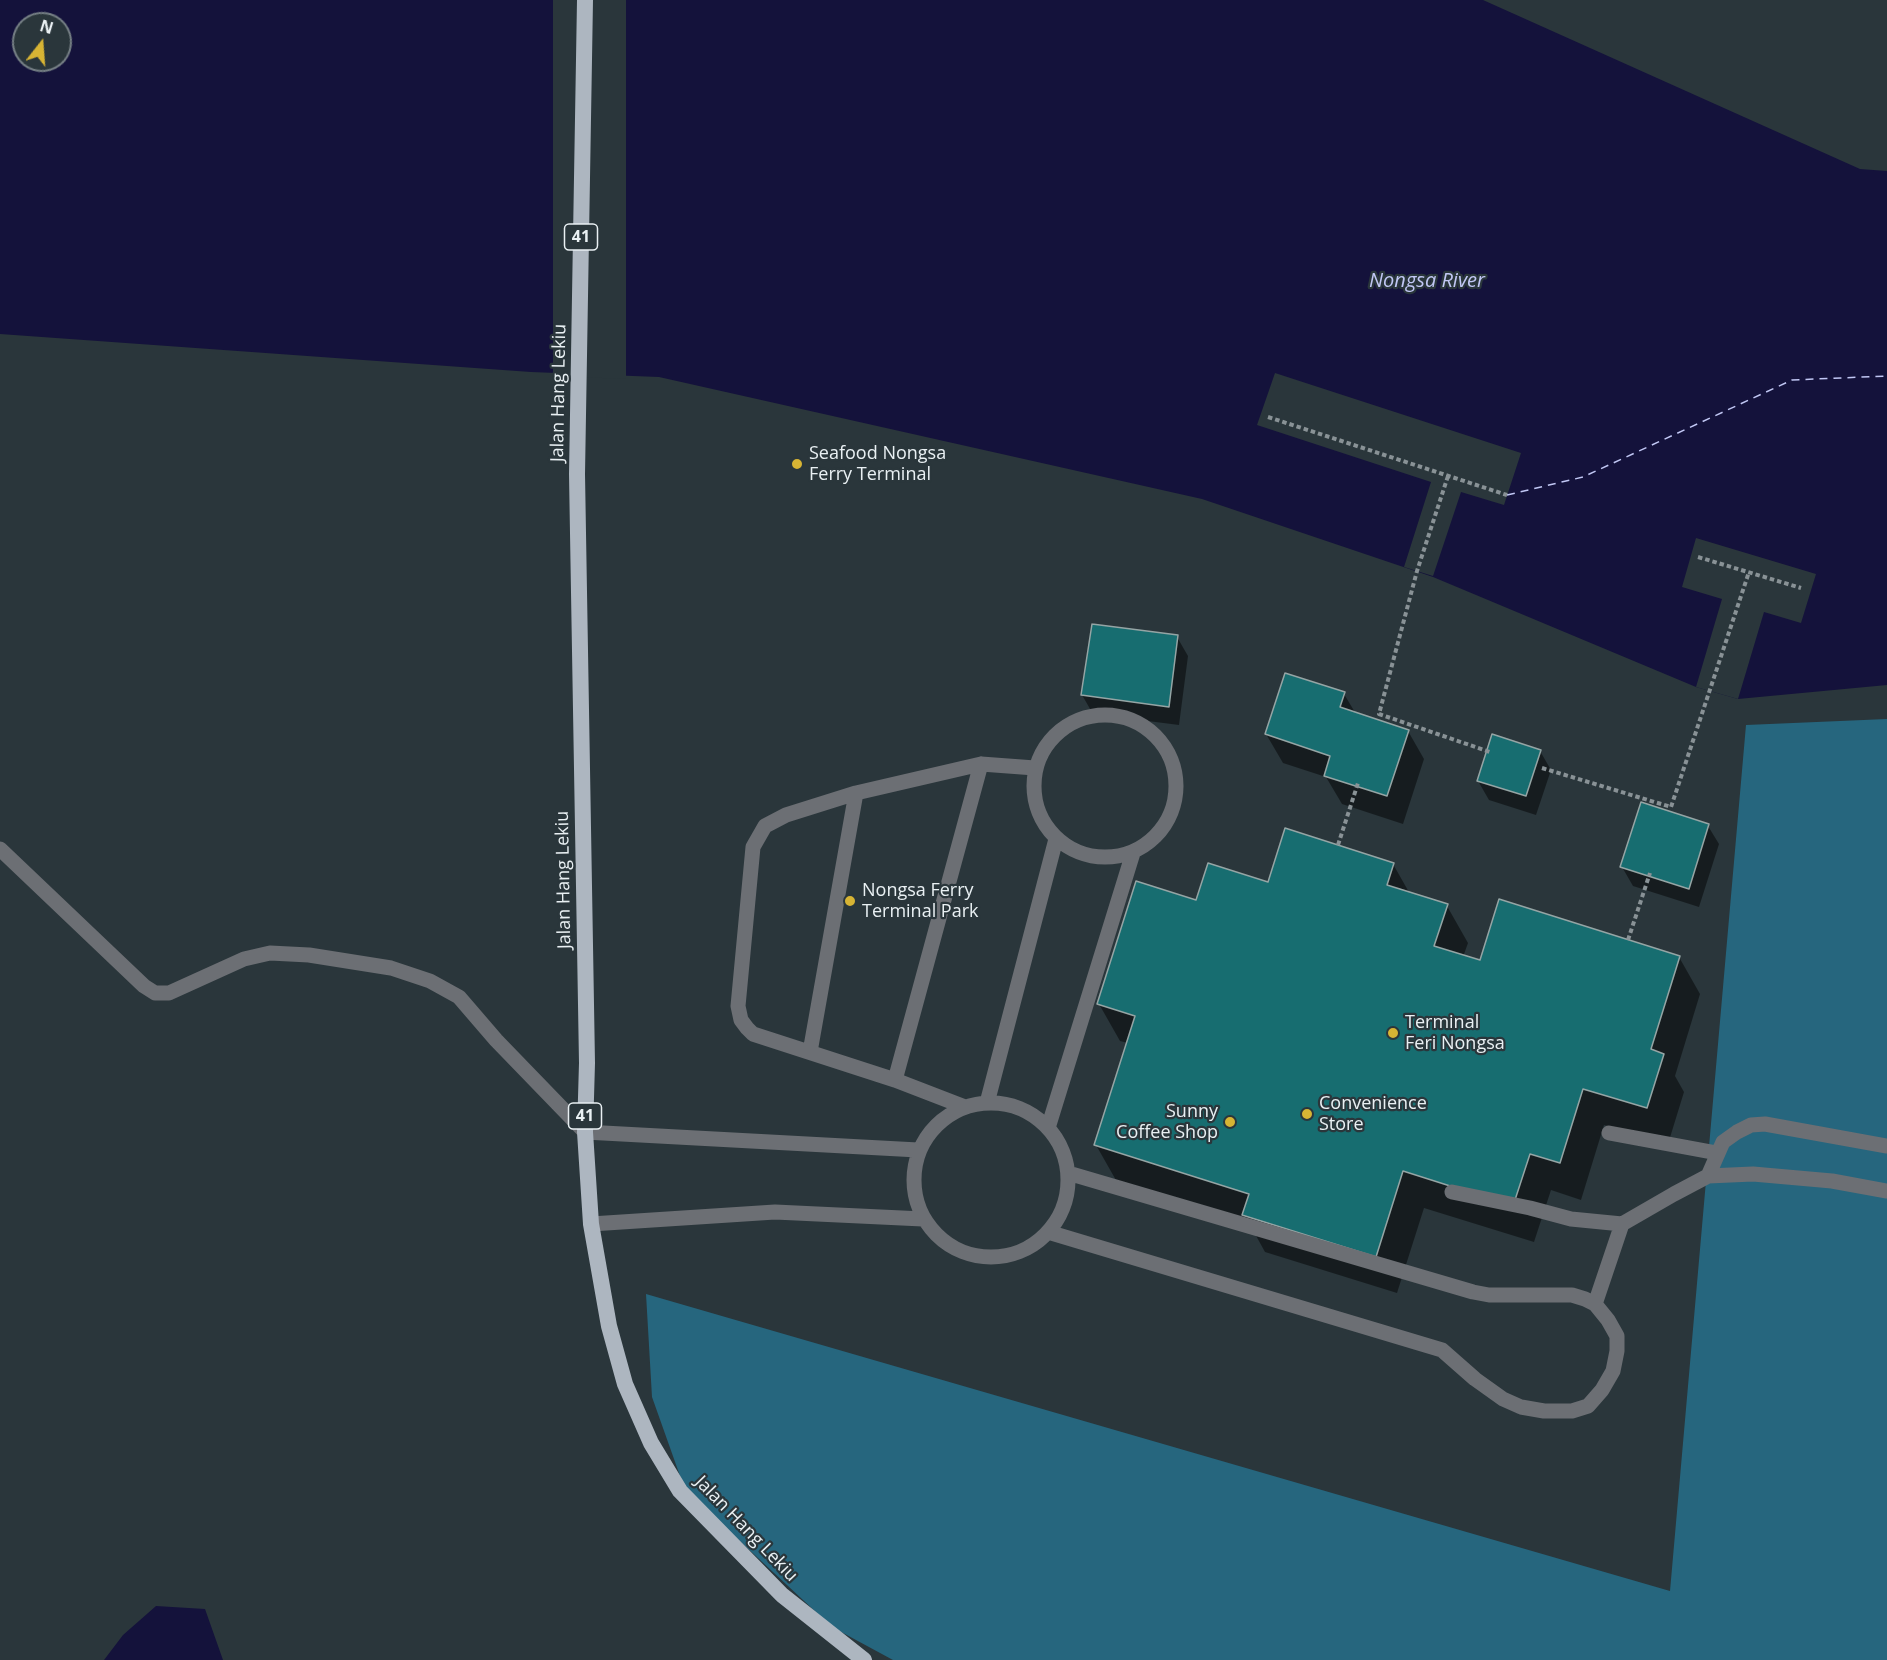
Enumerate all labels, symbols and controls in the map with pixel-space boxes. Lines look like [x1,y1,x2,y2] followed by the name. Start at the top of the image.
[12,12,72,72] north arrow
[37,14,56,39] text: N
[564,224,598,250] road number: 41
[1369,269,1485,293] water label: Nongsa River
[547,324,571,462] street label: Jalan Hang Lekiu
[809,443,946,486] place label: Seafood Nongsa Ferry Terminal
[790,457,804,471] marker: Seafood Nongsa Ferry Terminal
[552,811,576,949] street label: Jalan Hang Lekiu
[862,880,978,922] place label: Nongsa Ferry Terminal Park
[843,894,857,908] marker: Nongsa Ferry Terminal Park
[1405,1012,1505,1054] place label: Terminal Feri Nongsa
[1386,1026,1400,1040] marker: Terminal Feri Nongsa
[1319,1093,1427,1136] place label: Convenience Store
[1116,1101,1218,1144] place label: Sunny Coffee Shop
[568,1103,602,1129] road number: 41
[1300,1107,1314,1121] marker: Convenience Store
[1223,1115,1237,1129] marker: Sunny Coffee Shop
[690,1472,802,1586] street label: Jalan Hang Lekiu

